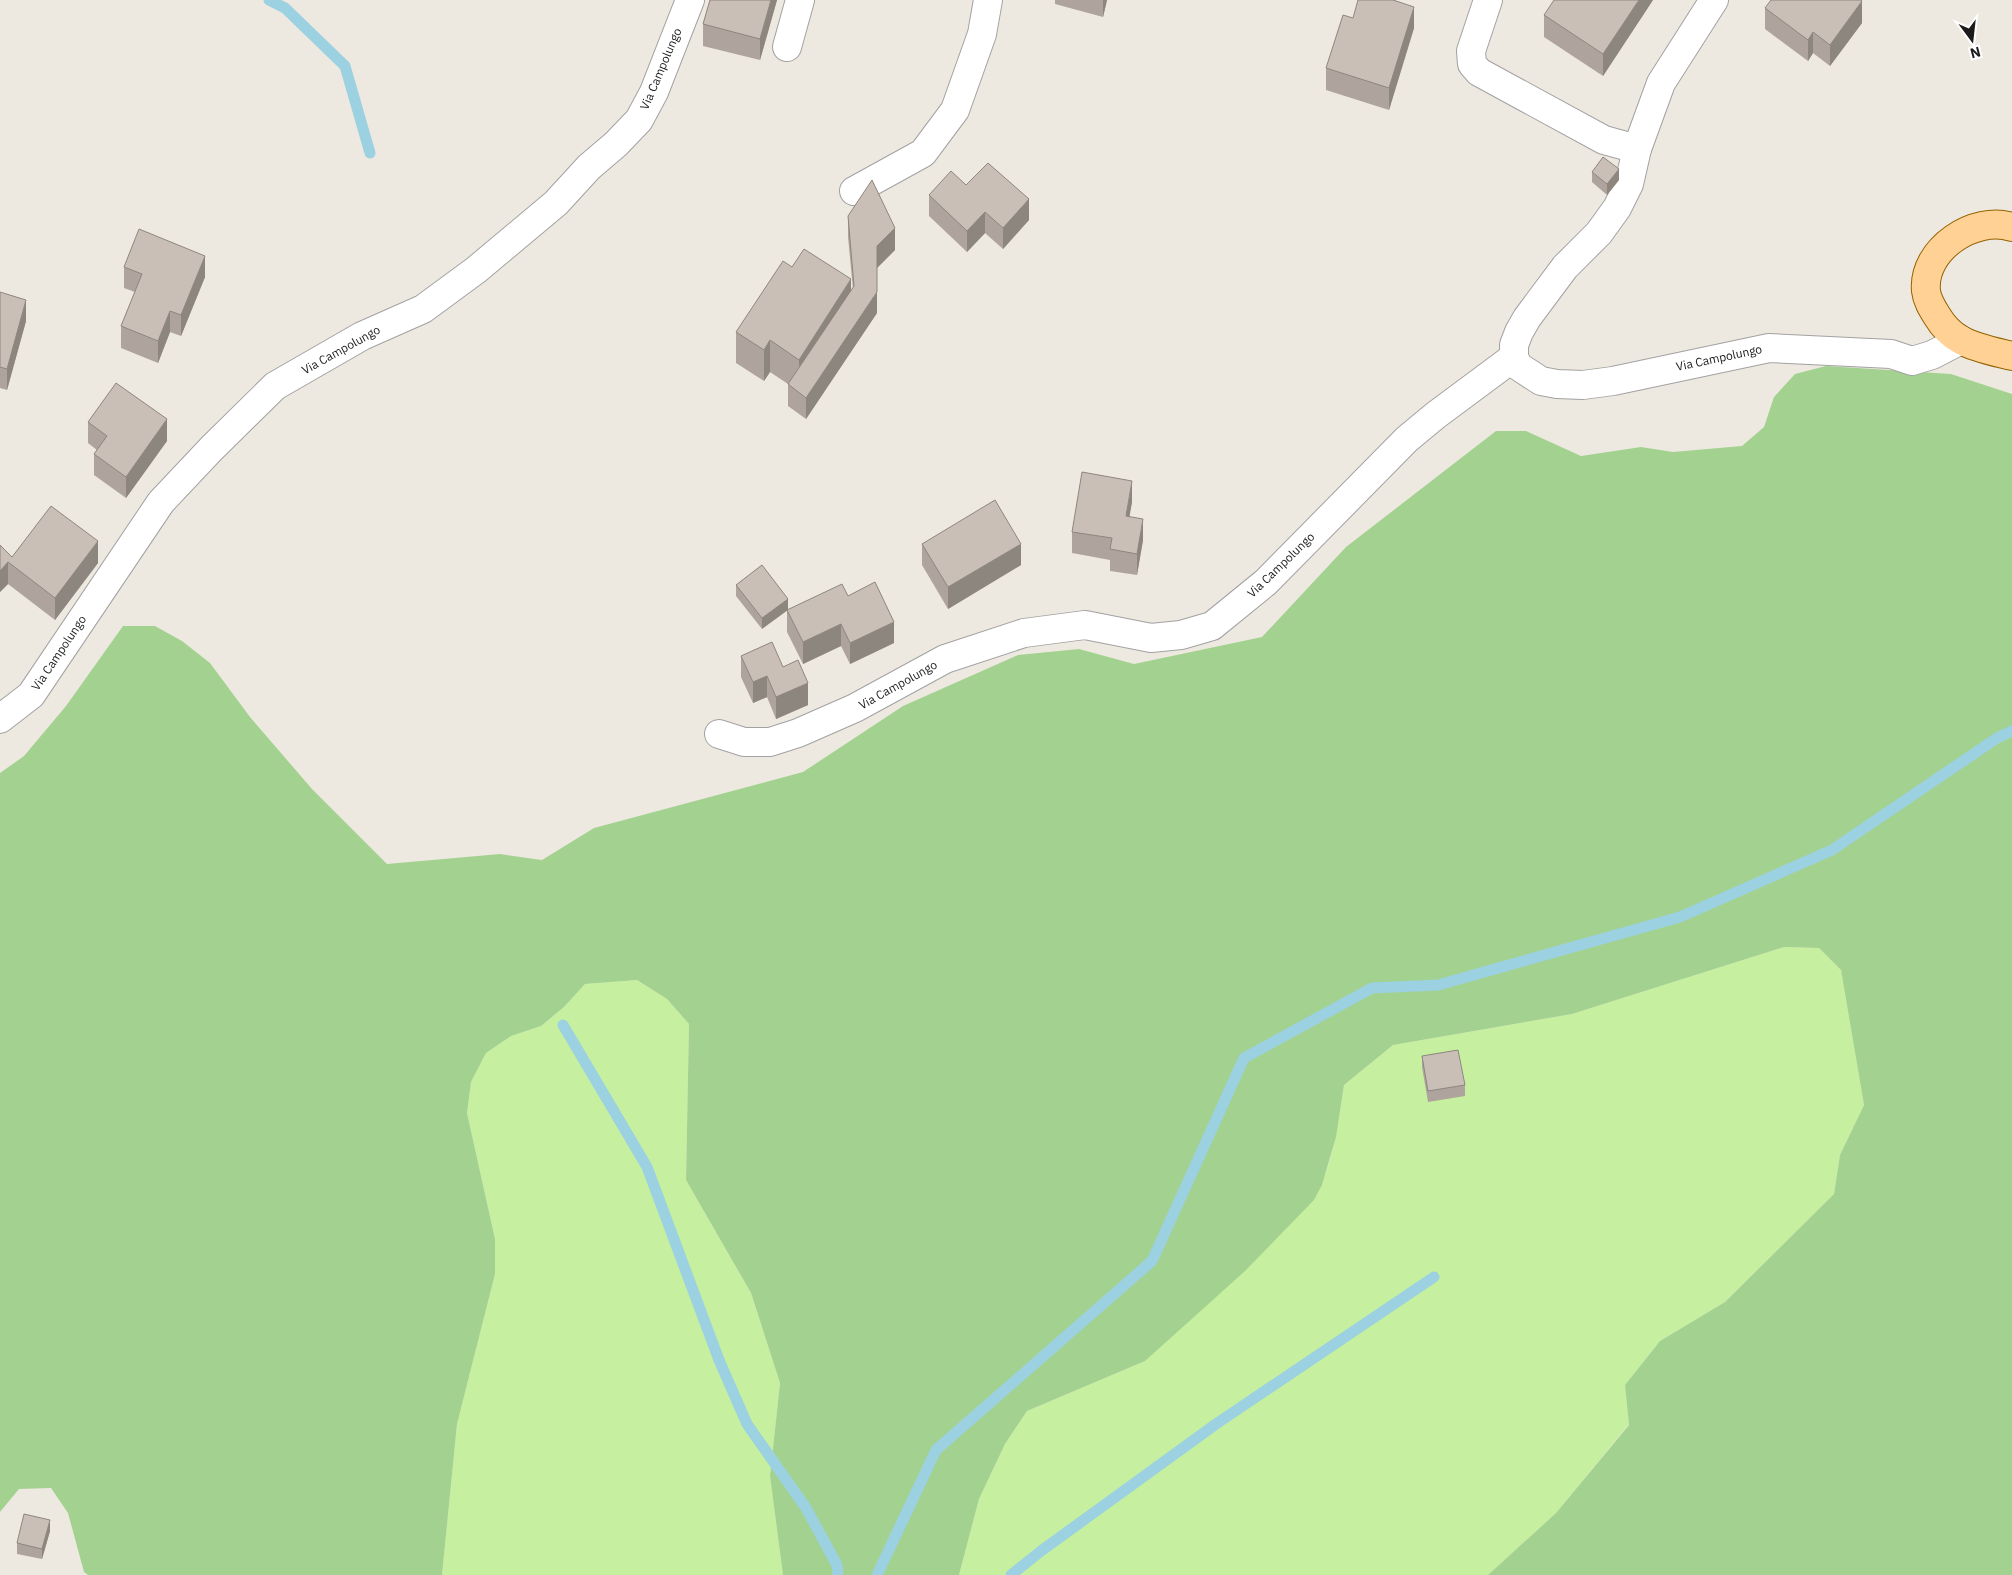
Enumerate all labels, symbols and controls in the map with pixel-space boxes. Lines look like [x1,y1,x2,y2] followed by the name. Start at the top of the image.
[1947,15,1997,65] north arrow
[637,25,685,112] street label: Via Campolungo
[1968,43,1983,63] text: N
[299,322,383,377] street label: Via Campolungo
[1675,341,1763,374] street label: Via Campolungo
[1244,529,1318,600] street label: Via Campolungo
[28,612,89,693] street label: Via Campolungo
[856,657,940,712] street label: Via Campolungo

